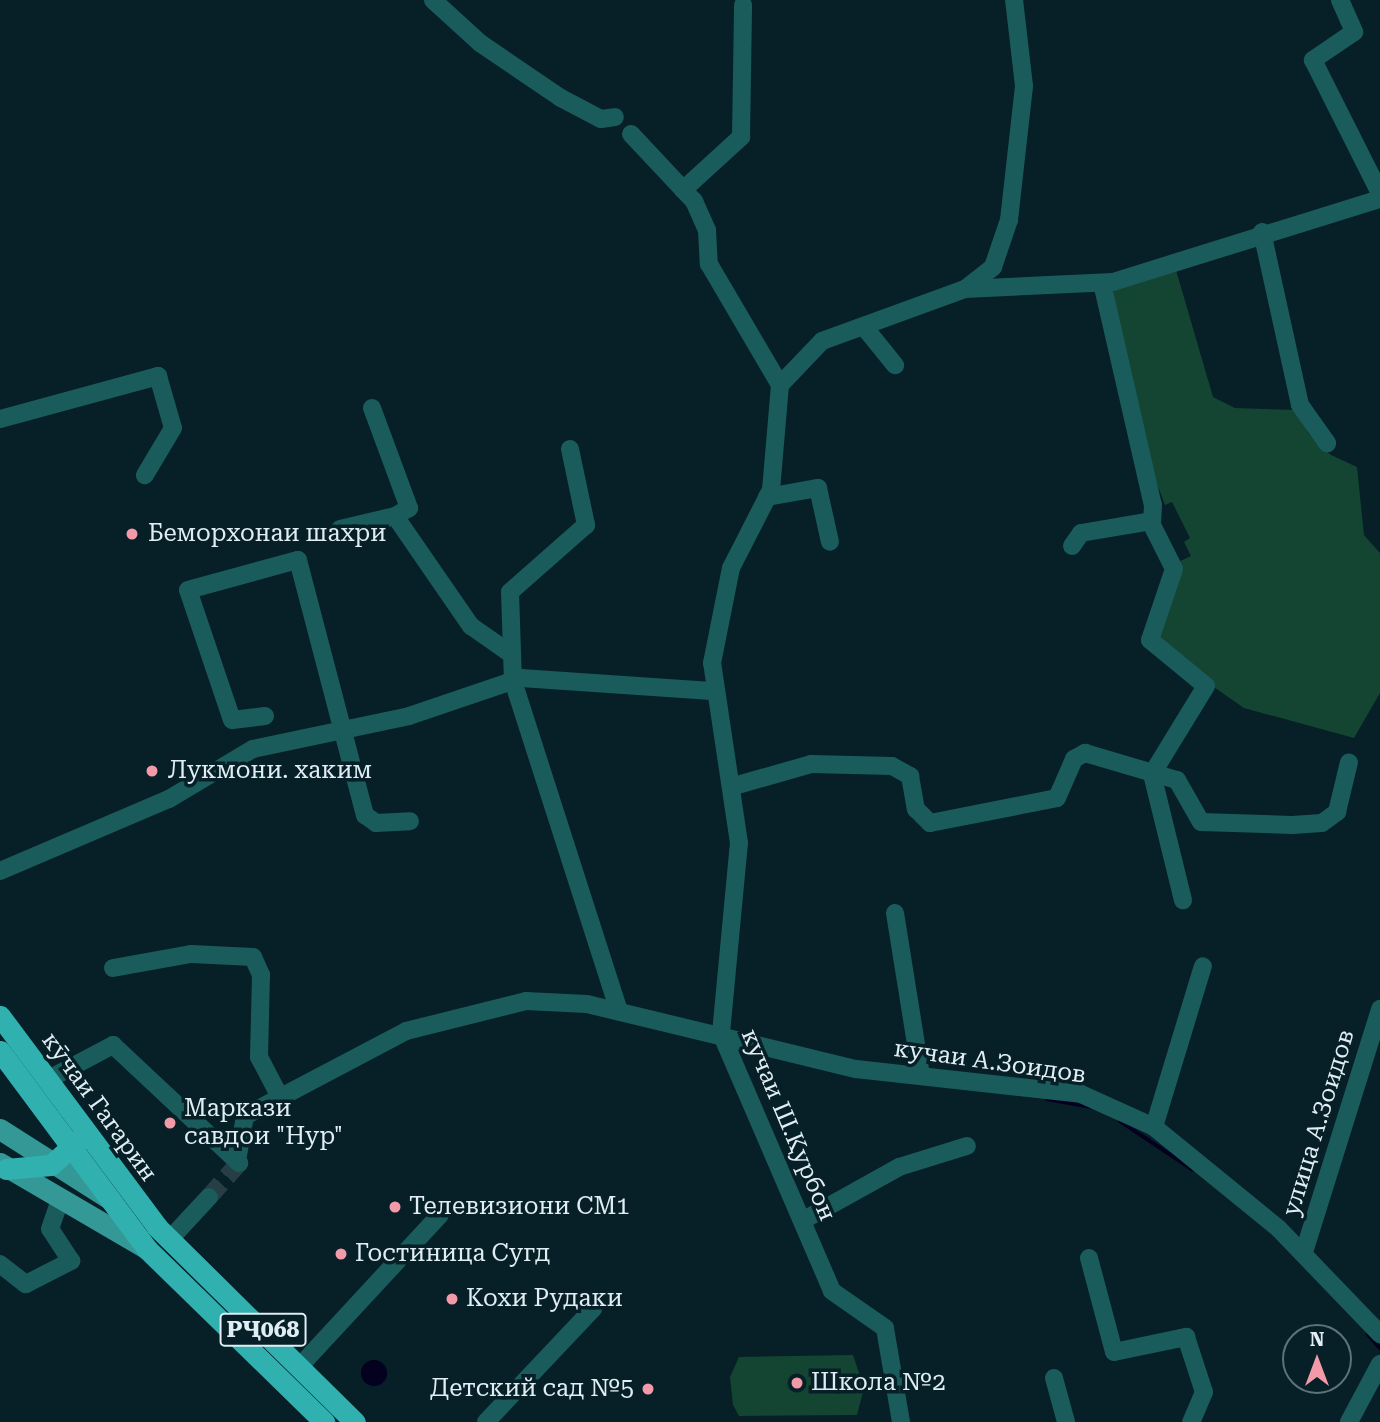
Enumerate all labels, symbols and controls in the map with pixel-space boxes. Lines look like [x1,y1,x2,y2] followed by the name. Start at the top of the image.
[148,520,386,548] place label: Беморхонаи шахри
[122,524,142,544] marker: Беморхонаи шахри
[168,757,372,785] place label: Лукмони. хаким
[142,761,162,781] marker: Лукмони. хаким
[735,1025,841,1225] street label: кучаи Ш.Қурбон
[1277,1026,1361,1220] street label: улица А.Зоидов
[35,1027,163,1187] street label: кӯчаи Гагарин
[892,1034,1088,1090] street label: кучаи А.Зоидов
[184,1095,343,1151] place label: Маркази савдои "Нур"
[162,1115,178,1131] marker: Маркази савдои "Нур"
[409,1193,630,1221] place label: Телевизиони СМ1
[387,1199,403,1215] marker: Телевизиони СМ1
[355,1240,550,1268] place label: Гостиница Сугд
[333,1246,349,1262] marker: Гостиница Сугд
[466,1285,623,1313] place label: Кохи Рудаки
[444,1291,460,1307] marker: Кохи Рудаки
[219,1310,307,1350] road number: РҶ068
[1282,1324,1352,1394] north arrow
[1310,1328,1324,1351] text: N
[811,1369,946,1397] place label: Школа №2
[430,1375,634,1403] place label: Детский сад №5
[789,1375,805,1391] marker: Школа №2
[640,1381,656,1397] marker: Детский сад №5

